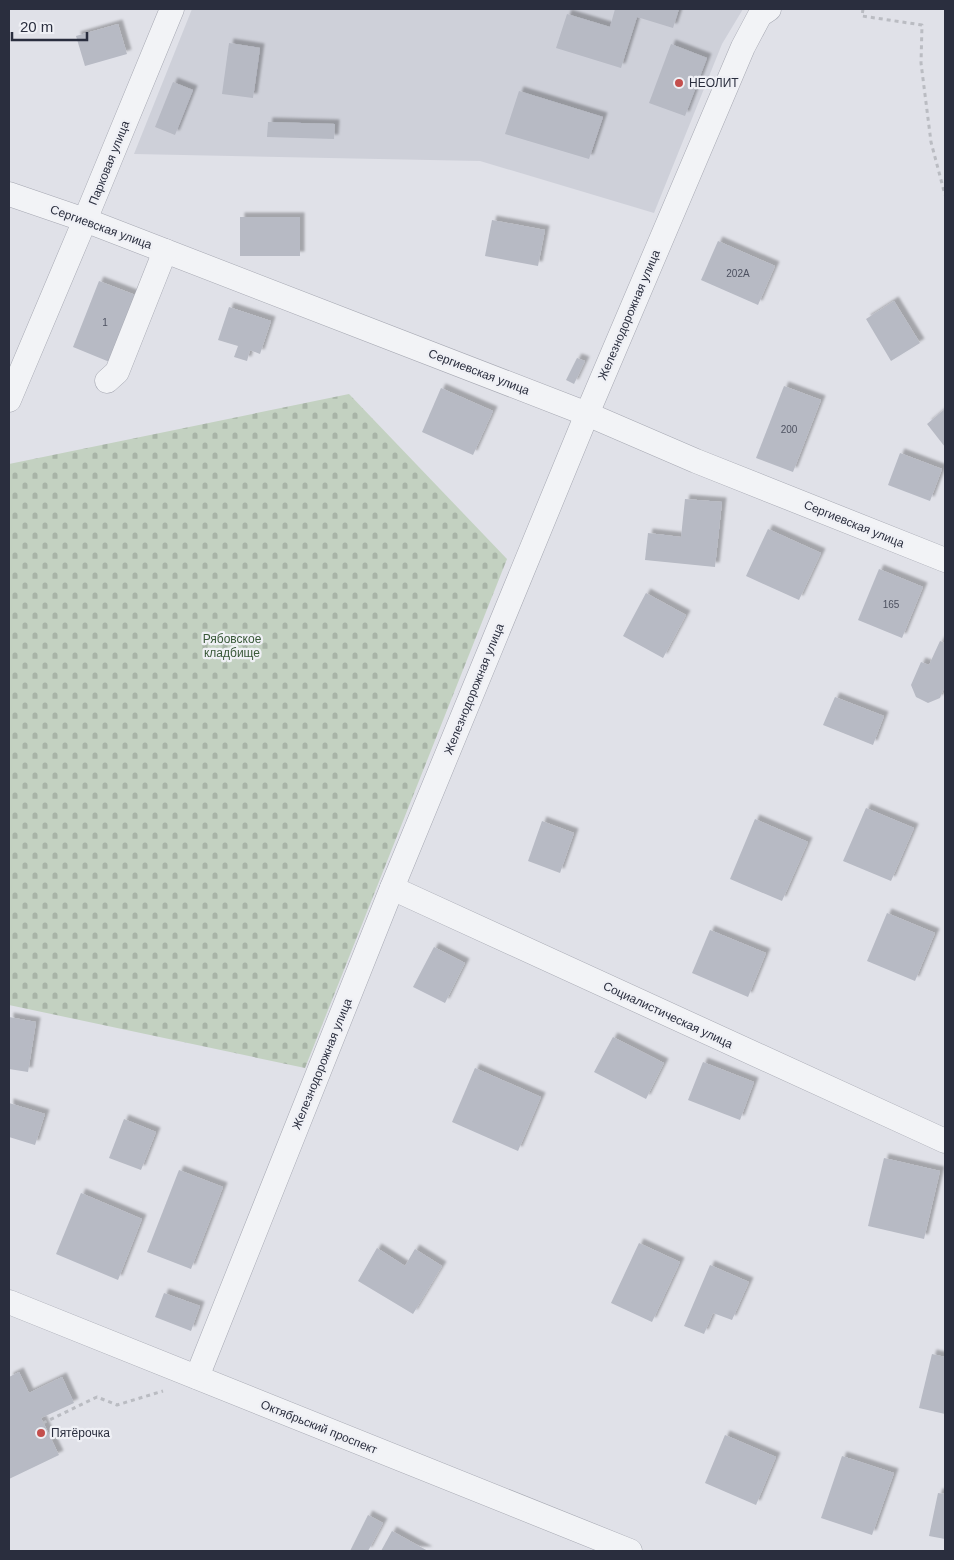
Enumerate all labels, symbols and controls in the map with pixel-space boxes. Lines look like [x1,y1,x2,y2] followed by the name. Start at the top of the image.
[12,10,88,42] scale bar
[20,18,53,35] text: 20 m
[689,76,739,90] place label: НЕОЛИТ
[673,77,685,89] marker: НЕОЛИТ
[86,118,132,207] street label: Парковая улица
[48,202,154,252] street label: Сергиевская улица
[595,247,663,382] street label: Железнодорожная улица
[726,268,750,279] house number: 202А
[102,317,108,328] house number: 1
[427,346,532,398] street label: Сергиевская улица
[781,424,798,435] house number: 200
[802,497,907,551] street label: Сергиевская улица
[883,599,900,610] house number: 165
[441,621,507,757] street label: Железнодорожная улица
[203,632,262,660] park label: Рябовское кладбище
[601,979,735,1051] street label: Социалистическая улица
[289,996,355,1132] street label: Железнодорожная улица
[259,1397,380,1457] street label: Октябрьский проспект
[51,1426,110,1440] place label: Пятёрочка
[35,1427,47,1439] marker: Пятёрочка

